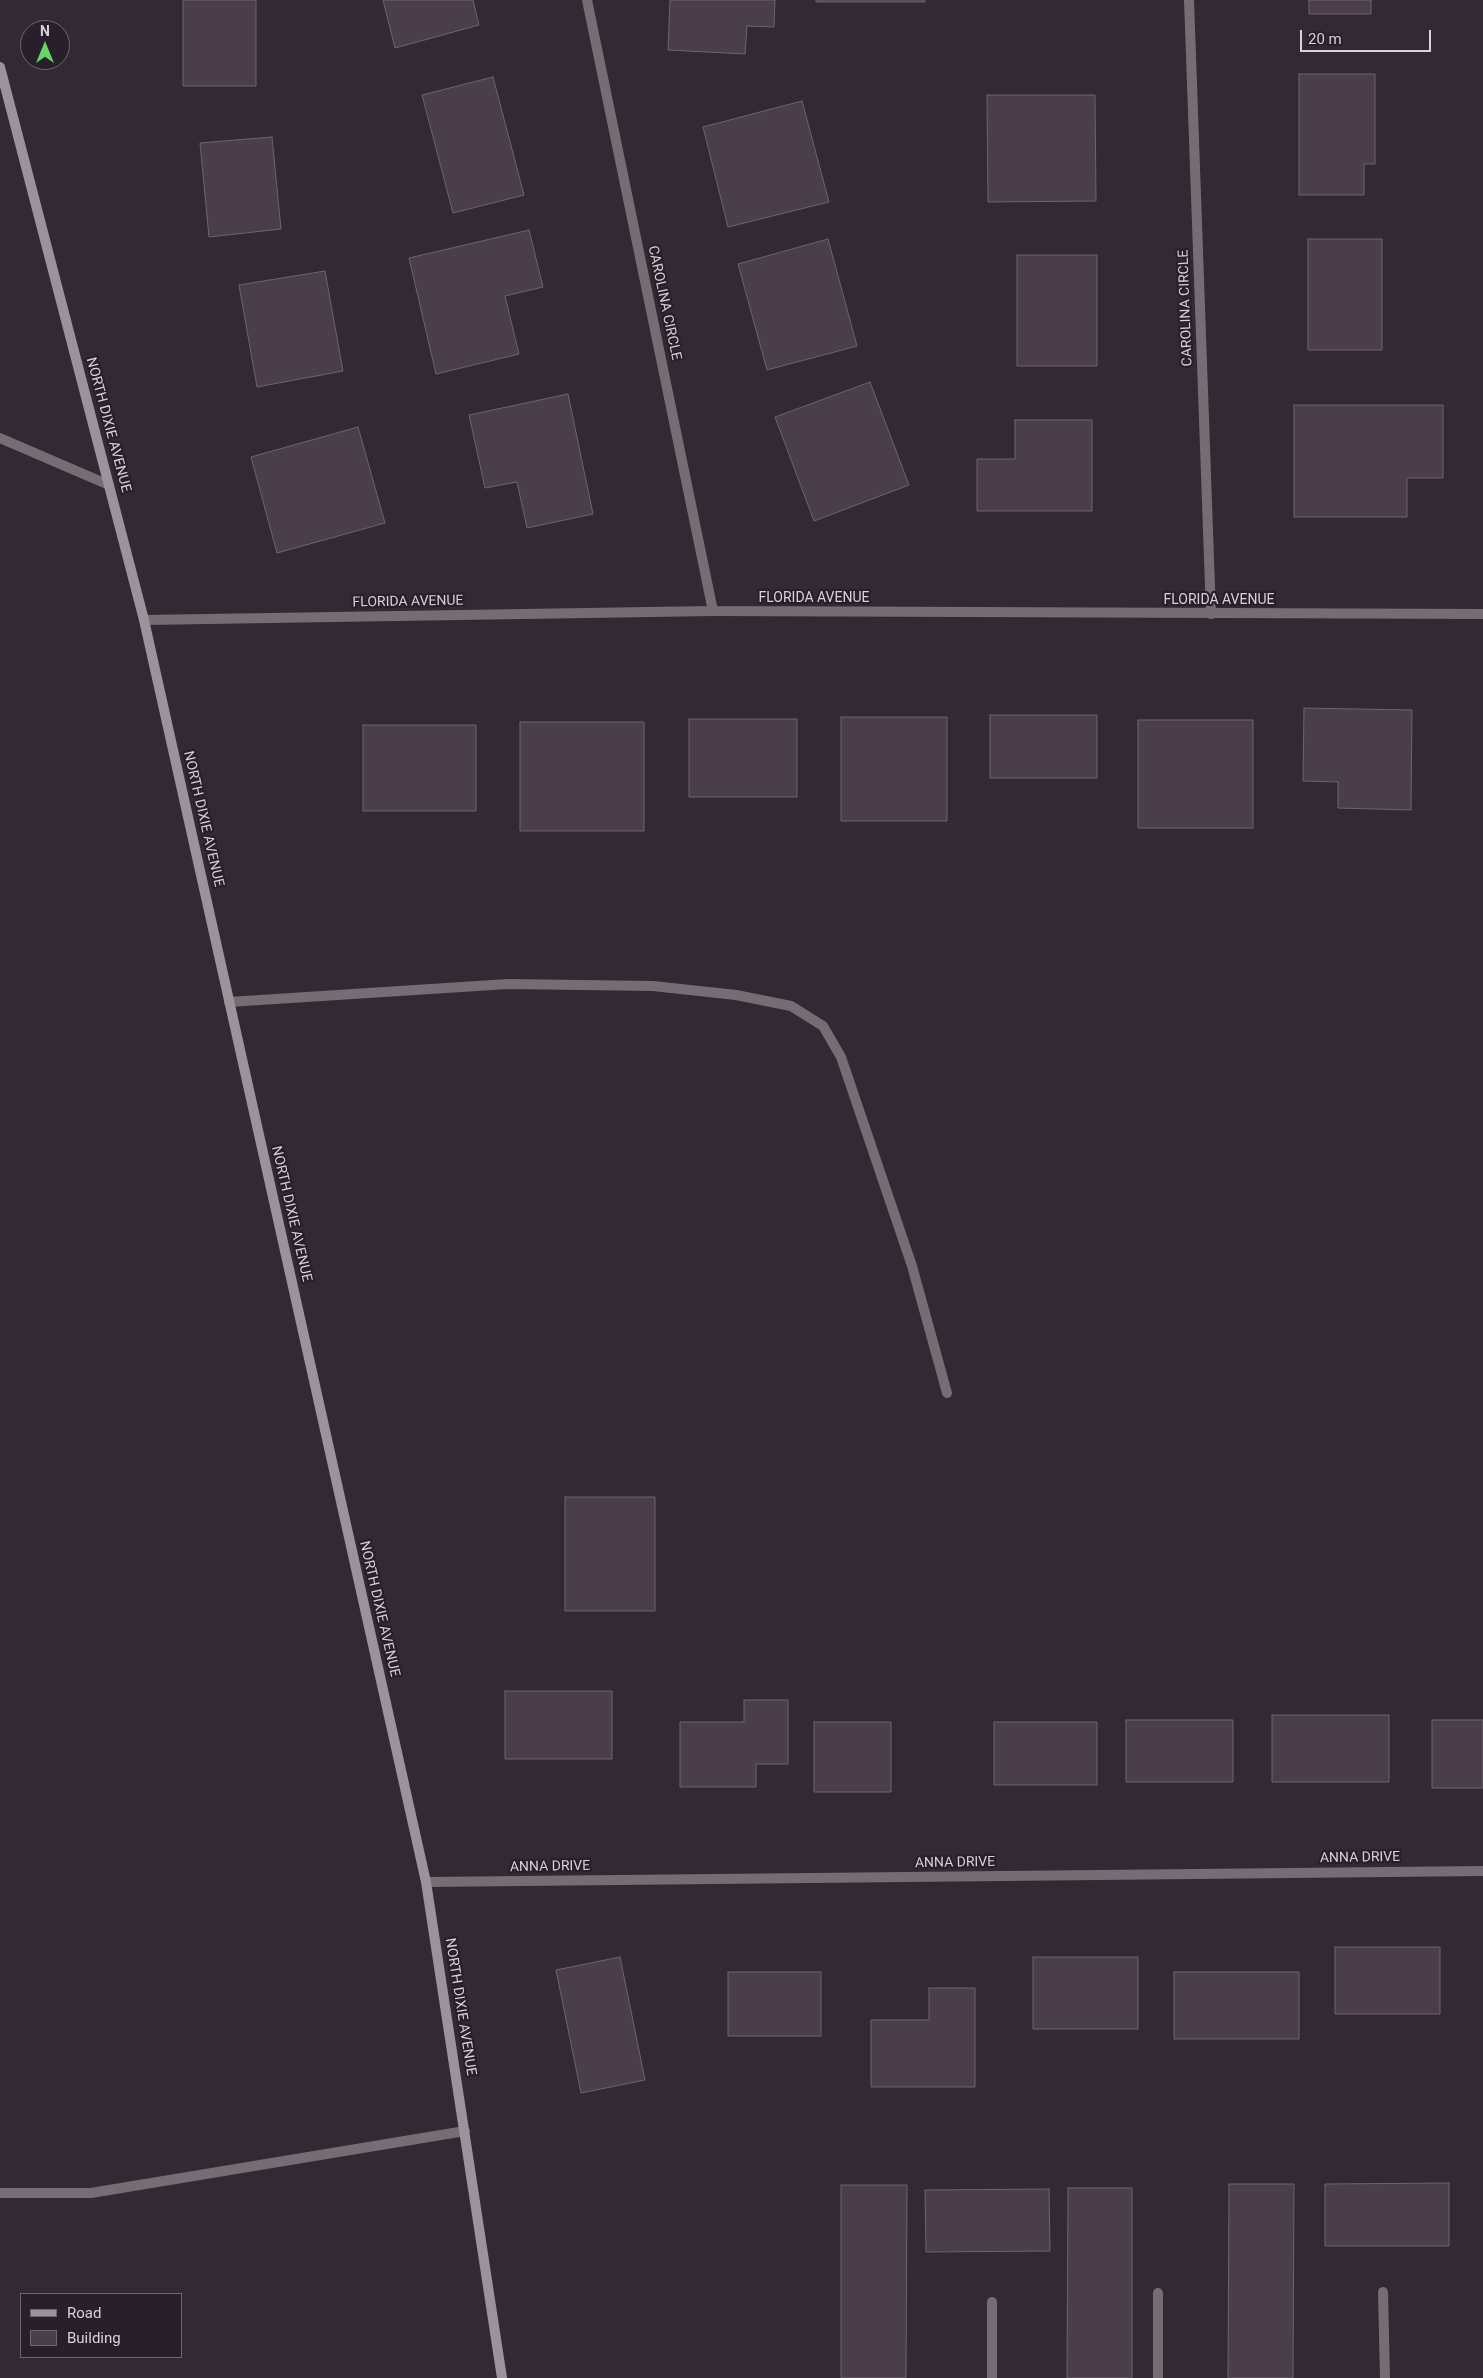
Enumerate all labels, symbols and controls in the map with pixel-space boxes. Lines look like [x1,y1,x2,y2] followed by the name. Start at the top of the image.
[20,20,70,70] north arrow
[1303,20,1434,52] scale bar
[40,23,50,39] text: N
[1308,30,1342,48] text: 20 m
[644,244,684,362] street label: CAROLINA CIRCLE
[1176,249,1196,367] street label: CAROLINA CIRCLE
[82,356,134,494] street label: NORTH DIXIE AVENUE
[759,590,869,606] street label: FLORIDA AVENUE
[1164,592,1274,608] street label: FLORIDA AVENUE
[352,593,464,611] street label: FLORIDA AVENUE
[179,749,227,889] street label: NORTH DIXIE AVENUE
[267,1144,315,1284] street label: NORTH DIXIE AVENUE
[355,1539,403,1679] street label: NORTH DIXIE AVENUE
[1320,1849,1400,1867] street label: ANNA DRIVE
[915,1854,995,1872] street label: ANNA DRIVE
[510,1858,590,1876] street label: ANNA DRIVE
[441,1937,479,2077] street label: NORTH DIXIE AVENUE
[20,2293,182,2358] legend
[67,2304,101,2322] text: Road
[67,2329,121,2347] text: Building

